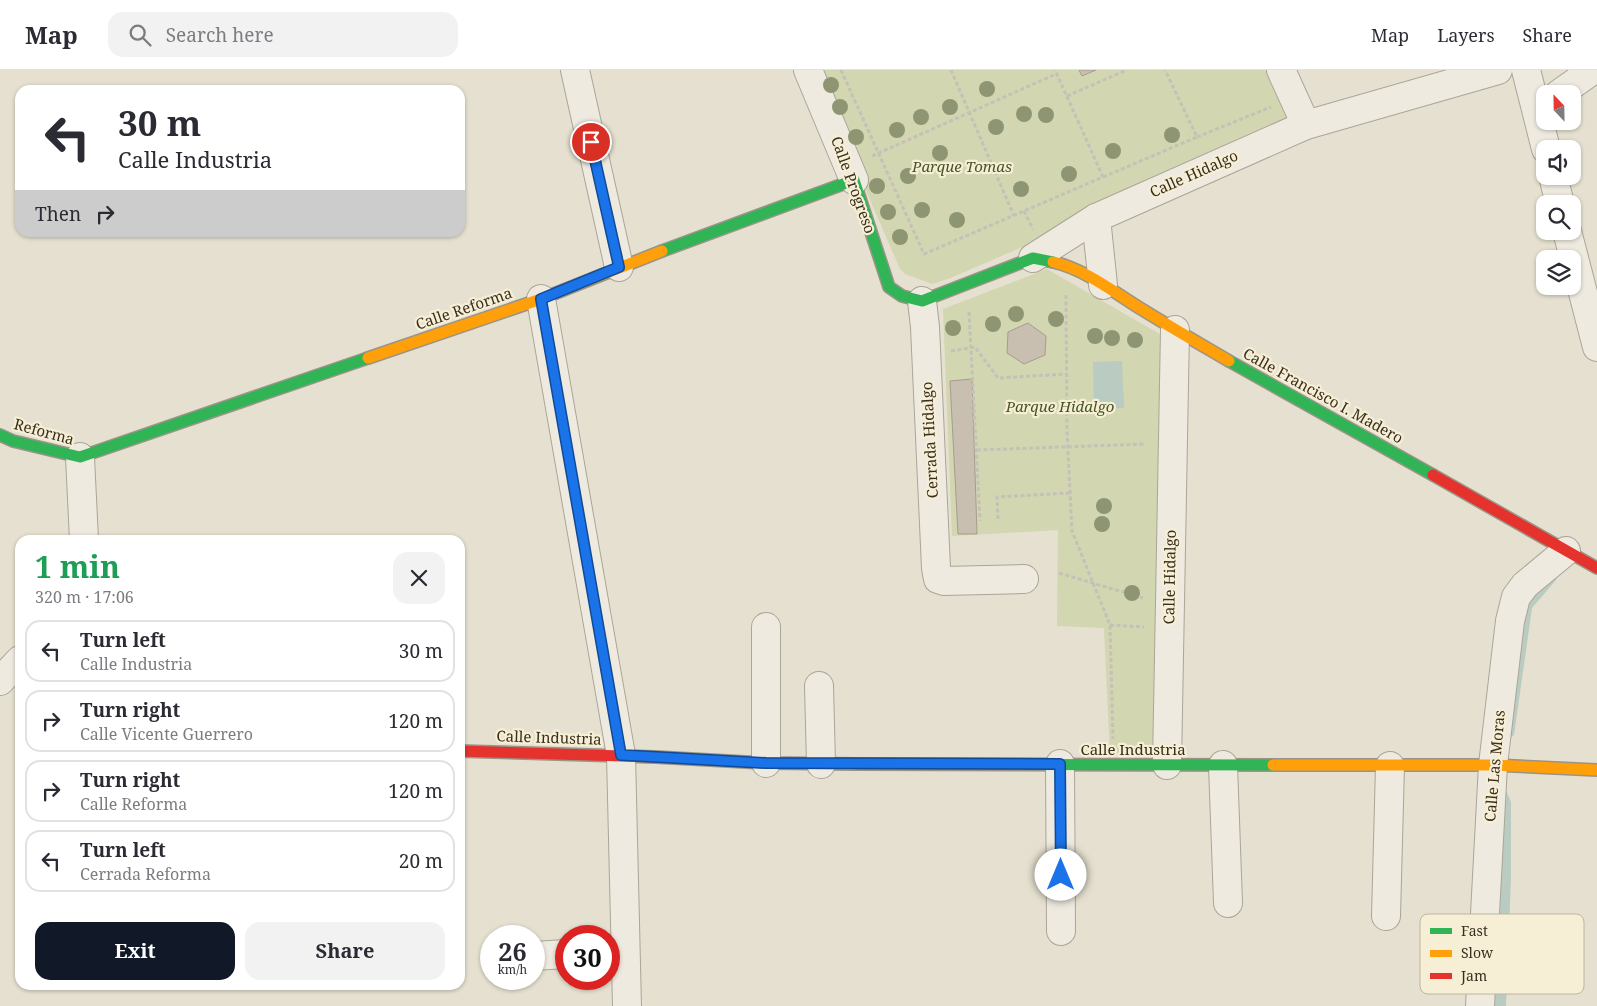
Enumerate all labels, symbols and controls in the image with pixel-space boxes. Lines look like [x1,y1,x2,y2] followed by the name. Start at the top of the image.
[108,12,458,57] search box
[25,18,78,51] text: Map
[126,21,154,49] icon: search
[166,22,274,48] text: Search here
[1371,23,1409,47] text: Map
[1437,23,1495,47] text: Layers
[1523,23,1572,47] text: Share
[1536,85,1581,130] north arrow
[1536,85,1581,295] map controls
[118,99,201,146] text: 30 m
[35,105,100,170] icon: left
[570,121,612,163] pin
[577,128,605,156] icon: arrive
[827,133,881,236] street label: Calle Progreso
[1536,140,1581,185] button: sound
[118,144,272,174] text: Calle Industria
[1146,145,1241,201] street label: Calle Hidalgo
[911,156,1012,176] park label: Parque Tomas
[1536,195,1581,240] button: search
[91,200,119,228] icon: right
[35,201,81,227] text: Then
[1536,250,1581,295] button: layers
[413,282,515,334] street label: Calle Reforma
[1240,343,1407,448] street label: Calle Francisco I. Madero
[916,381,942,499] street label: Cerrada Hidalgo
[1005,396,1114,416] park label: Parque Hidalgo
[12,413,77,449] street label: Reforma
[1158,530,1180,624] street label: Calle Hidalgo
[35,546,120,587] text: 1 min
[393,552,445,604] button: close
[35,586,134,608] text: 320 m · 17:06
[80,627,166,653] text: Turn left
[37,637,65,665] icon: left
[399,638,443,664] text: 30 m
[80,653,192,675] text: Calle Industria
[80,697,180,723] text: Turn right
[37,707,65,735] icon: right
[388,708,443,734] text: 120 m
[1479,709,1509,823] street label: Calle Las Moras
[80,723,253,745] text: Calle Vicente Guerrero
[496,725,602,749] street label: Calle Industria
[1080,739,1186,759] street label: Calle Industria
[80,767,180,793] text: Turn right
[37,777,65,805] icon: right
[388,778,443,804] text: 120 m
[80,793,187,815] text: Calle Reforma
[80,837,166,863] text: Turn left
[37,847,65,875] icon: left
[399,848,443,874] text: 20 m
[1034,848,1086,900] position arrow
[80,863,211,885] text: Cerrada Reforma
[1420,914,1584,994] legend
[1461,921,1488,940] text: Fast
[35,922,235,980] button: Exit
[245,922,445,980] button: Share
[555,925,620,990] speed limit sign: 30
[498,934,527,968] text: 26
[1461,943,1494,962] text: Slow
[498,961,527,978] text: km/h
[1460,966,1487,985] text: Jam

